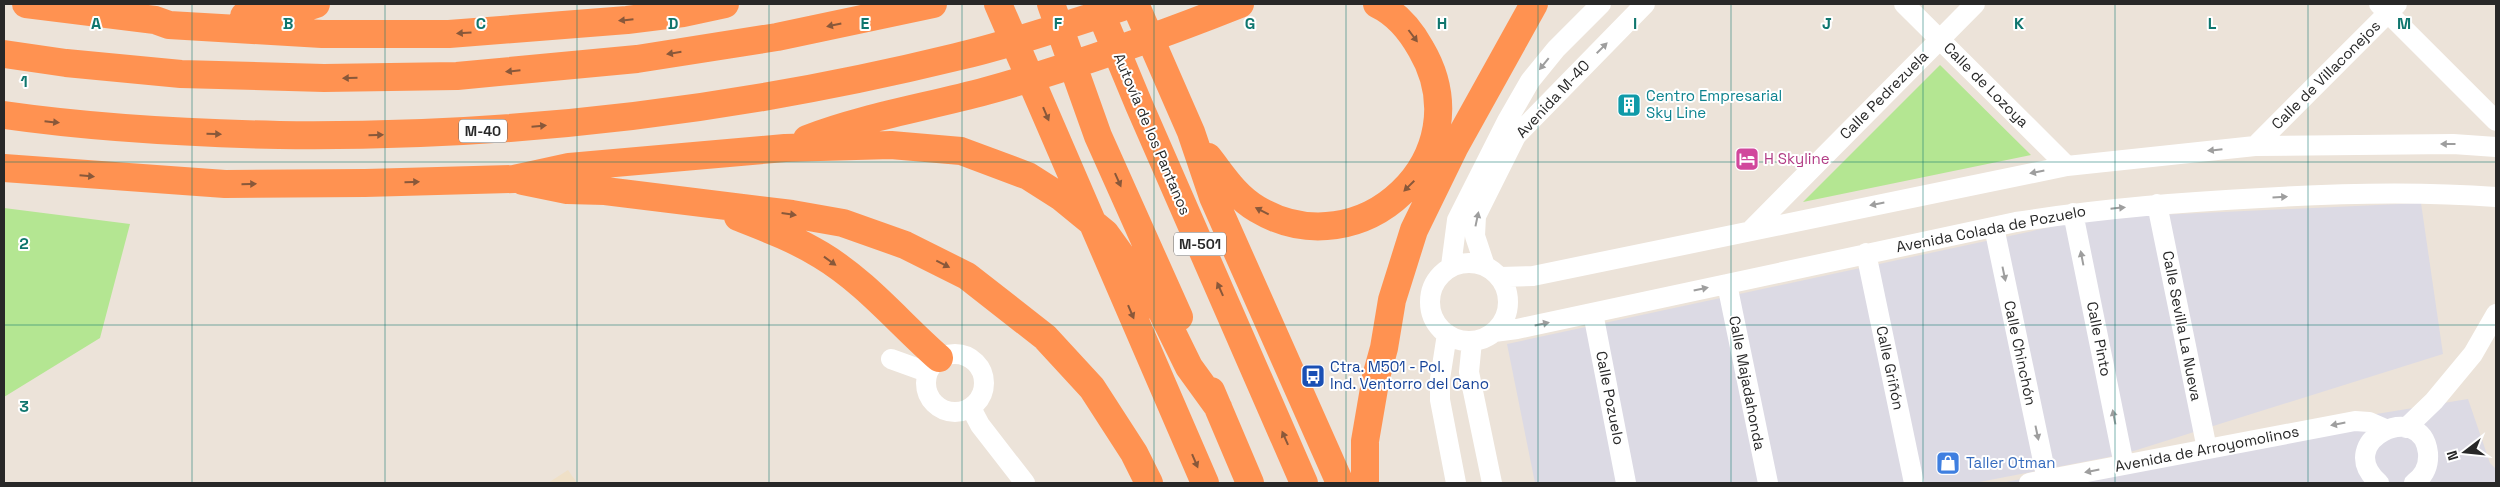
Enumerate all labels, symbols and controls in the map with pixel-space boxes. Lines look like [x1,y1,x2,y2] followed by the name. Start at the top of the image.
[91,13,101,34] text: A
[283,13,293,34] text: B
[476,13,486,34] text: C
[668,13,678,34] text: D
[861,13,870,34] text: E
[1054,13,1063,34] text: F
[1245,13,1255,34] text: G
[1437,13,1447,34] text: H
[1633,13,1637,34] text: I
[1822,13,1832,34] text: J
[2014,13,2024,34] text: K
[2208,13,2217,34] text: L
[2397,13,2411,34] text: M
[617,16,633,24] one-way arrow
[2267,16,2384,133] street label: Calle de Villaconejos
[826,21,842,29] one-way arrow
[455,29,471,37] one-way arrow
[1407,29,1418,42] one-way arrow
[1940,38,2033,131] street label: Calle de Lozoya
[1595,42,1607,54] one-way arrow
[1835,46,1932,143] street label: Calle Pedrezuela
[666,50,682,58] one-way arrow
[1110,50,1195,218] street label: Autovía de los Pantanos
[1512,56,1594,142] street label: Avenida M-40
[1538,57,1549,70] one-way arrow
[504,67,520,75] one-way arrow
[20,71,28,92] text: 1
[342,74,358,82] one-way arrow
[1646,86,1782,122] place label: Centro Empresarial Sky Line
[1616,92,1642,118] building icon: Centro Empresarial Sky Line
[1042,107,1050,121] one-way arrow
[44,118,60,126] one-way arrow
[459,120,507,142] road number: M-40
[531,122,547,130] one-way arrow
[206,130,222,138] one-way arrow
[369,130,385,138] one-way arrow
[2439,140,2455,148] one-way arrow
[1734,146,1760,172] hotel icon: H Skyline
[2207,146,2223,154] one-way arrow
[1764,149,1830,168] place label: H Skyline
[2028,168,2044,176] one-way arrow
[79,172,95,180] one-way arrow
[1115,173,1123,187] one-way arrow
[404,177,420,185] one-way arrow
[1404,179,1416,191] one-way arrow
[242,180,258,188] one-way arrow
[2272,192,2288,200] one-way arrow
[1869,200,1885,208] one-way arrow
[1894,201,2087,256] street label: Avenida Colada de Pozuelo
[2110,204,2126,212] one-way arrow
[1254,207,1269,215] one-way arrow
[782,210,798,218] one-way arrow
[1473,211,1481,227] one-way arrow
[1174,232,1226,255] road number: M-501
[19,233,29,254] text: 2
[2159,249,2206,403] street label: Calle Sevilla La Nueva
[2078,250,2086,266] one-way arrow
[823,256,837,266] one-way arrow
[935,260,950,268] one-way arrow
[2000,267,2008,283] one-way arrow
[1215,282,1223,297] one-way arrow
[1694,285,1709,293] one-way arrow
[2000,299,2041,407] street label: Calle Chinchón
[2083,300,2116,378] street label: Calle Pinto
[1127,305,1135,320] one-way arrow
[1725,314,1770,452] street label: Calle Majadahonda
[1535,320,1550,328] one-way arrow
[1872,324,1909,412] street label: Calle Griñón
[1592,349,1629,446] street label: Calle Pozuelo
[1330,357,1489,393] place label: Ctra. M501 - Pol. Ind. Ventorro del Cano
[1300,363,1326,389] bus stop icon: Ctra. M501 - Pol. Ind. Ventorro del Cano
[19,396,29,417] text: 3
[2110,409,2118,425] one-way arrow
[2330,420,2345,428] one-way arrow
[2113,421,2301,476] street label: Avenida de Arroyomolinos
[2033,426,2041,441] one-way arrow
[2440,427,2490,477] north arrow
[1280,431,1288,445] one-way arrow
[2443,449,2462,463] text: N
[1935,450,1961,476] shop icon: Taller Otman
[1966,453,2056,472] place label: Taller Otman
[1192,454,1200,469] one-way arrow
[2085,467,2100,475] one-way arrow

